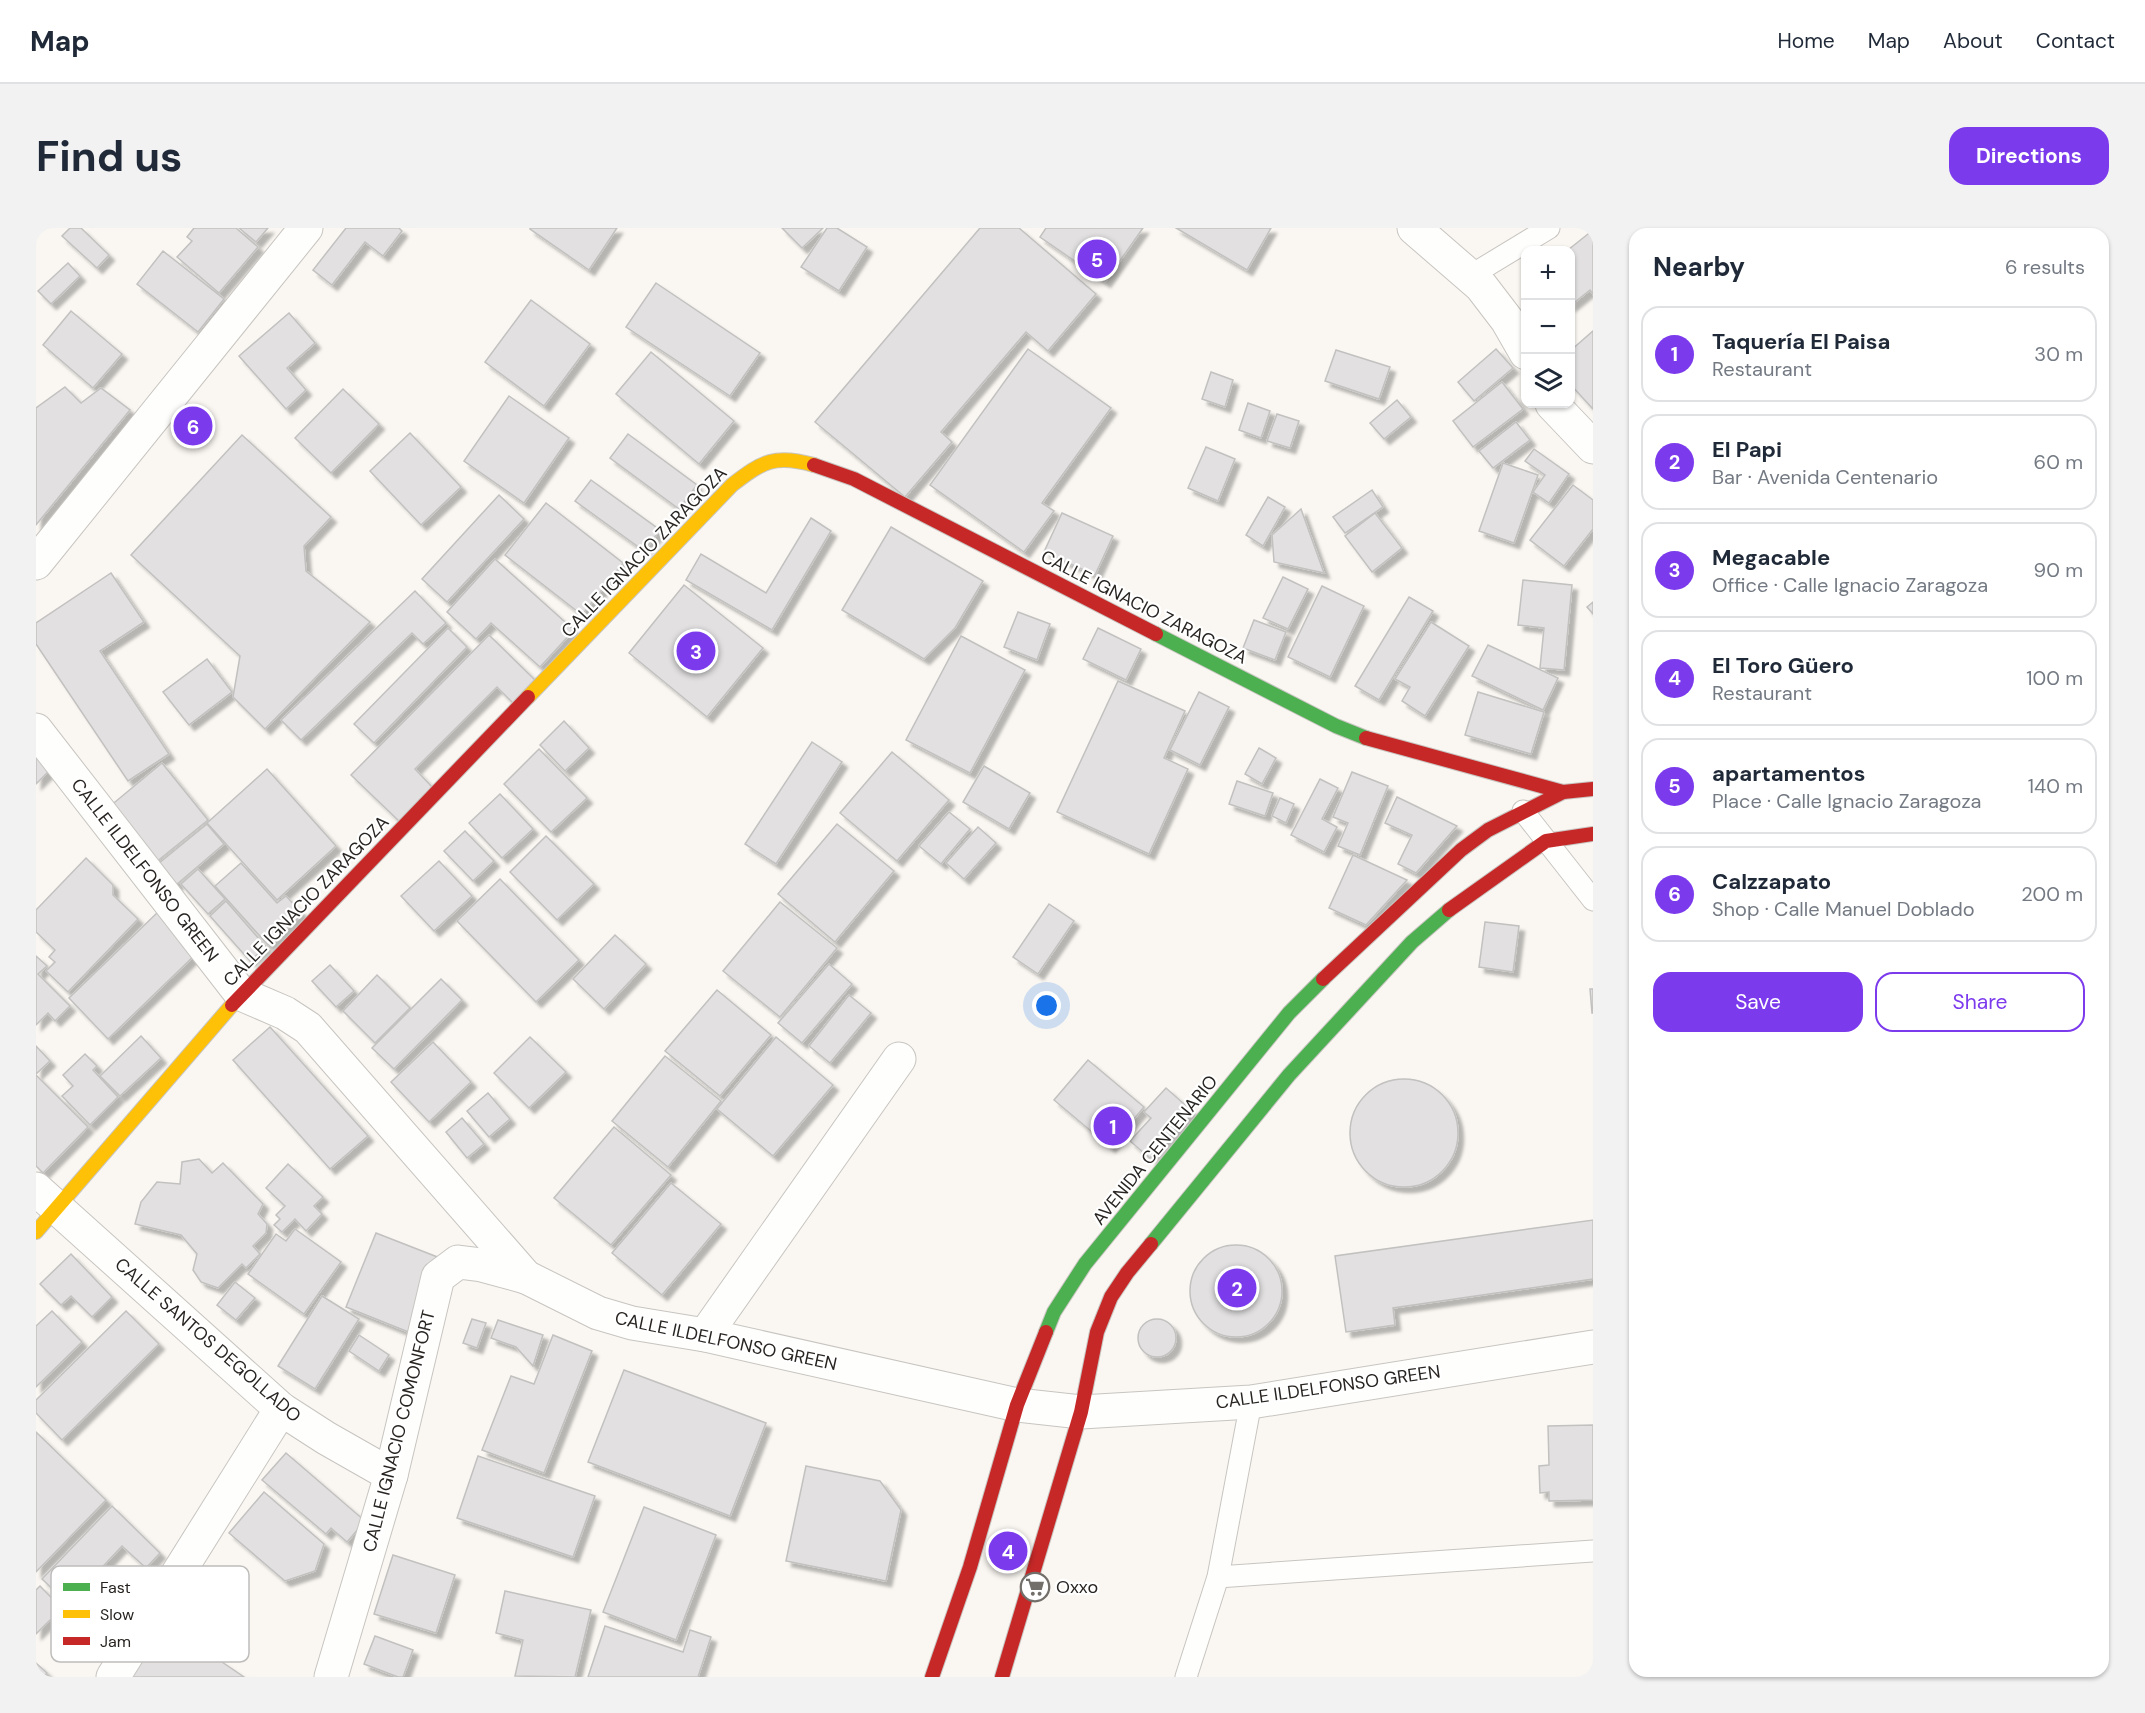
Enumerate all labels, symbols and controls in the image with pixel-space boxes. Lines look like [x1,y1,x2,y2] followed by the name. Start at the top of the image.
[30,23,90,60] text: Map
[1777,27,1835,55] text: Home
[1868,27,1910,55] text: Map
[1943,27,2003,55] text: About
[2036,27,2115,55] text: Contact
[1949,127,2109,185] button: Directions
[36,129,182,184] text: Find us
[1078,237,1116,282] pin: 5
[1521,246,1575,408] map controls
[1521,246,1575,300] button: +
[1653,250,1745,284] text: Nearby
[2005,254,2085,280] text: 6 results
[1521,300,1575,354] button: −
[1712,327,1890,356] text: Taquería El Paisa
[1671,341,1678,367] text: 1
[2034,341,2083,367] text: 30 m
[1521,354,1575,408] button: layers
[1712,356,1812,382] text: Restaurant
[174,404,212,448] pin: 6
[1712,435,1782,464] text: El Papi
[1669,449,1680,475] text: 2
[2034,449,2083,475] text: 60 m
[556,461,732,643] street label: CALLE IGNACIO ZARAGOZA
[1712,464,1938,490] text: Bar · Avenida Centenario
[1712,543,1830,572] text: Megacable
[1037,544,1251,670] street label: CALLE IGNACIO ZARAGOZA
[1668,557,1681,583] text: 3
[2034,557,2083,583] text: 90 m
[1712,572,1988,598] text: Office · Calle Ignacio Zaragoza
[676,628,716,674] pin: 3
[1712,651,1854,680] text: El Toro Güero
[1668,665,1681,691] text: 4
[2026,665,2083,691] text: 100 m
[1712,680,1812,706] text: Restaurant
[1712,759,1866,788] text: apartamentos
[66,773,224,967] street label: CALLE ILDELFONSO GREEN
[1668,773,1681,799] text: 5
[2028,773,2083,799] text: 140 m
[1712,788,1981,814] text: Place · Calle Ignacio Zaragoza
[218,810,394,992] street label: CALLE IGNACIO ZARAGOZA
[1712,867,1831,896] text: Calzzapato
[1668,881,1681,907] text: 6
[2021,881,2083,907] text: 200 m
[1712,896,1975,922] text: Shop · Calle Manuel Doblado
[1653,972,1863,1032] button: Save
[1875,972,2085,1032] button: Share
[1032,991,1061,1020] your location
[1087,1070,1223,1230] street label: AVENIDA CENTENARIO
[1094,1104,1132,1148] pin: 1
[110,1252,306,1428] street label: CALLE SANTOS DEGOLLADO
[1218,1266,1256,1310] pin: 2
[613,1306,839,1376] street label: CALLE ILDELFONSO GREEN
[357,1308,441,1554] street label: CALLE IGNACIO COMONFORT
[1214,1359,1442,1415] street label: CALLE ILDELFONSO GREEN
[988,1528,1028,1574] pin: 4
[51,1566,249,1662] legend
[1019,1571,1051,1603] supermarket icon: Oxxo
[1056,1575,1098,1599] place label: Oxxo
[100,1577,131,1598] text: Fast
[100,1604,134,1625] text: Slow
[100,1631,131,1652] text: Jam

